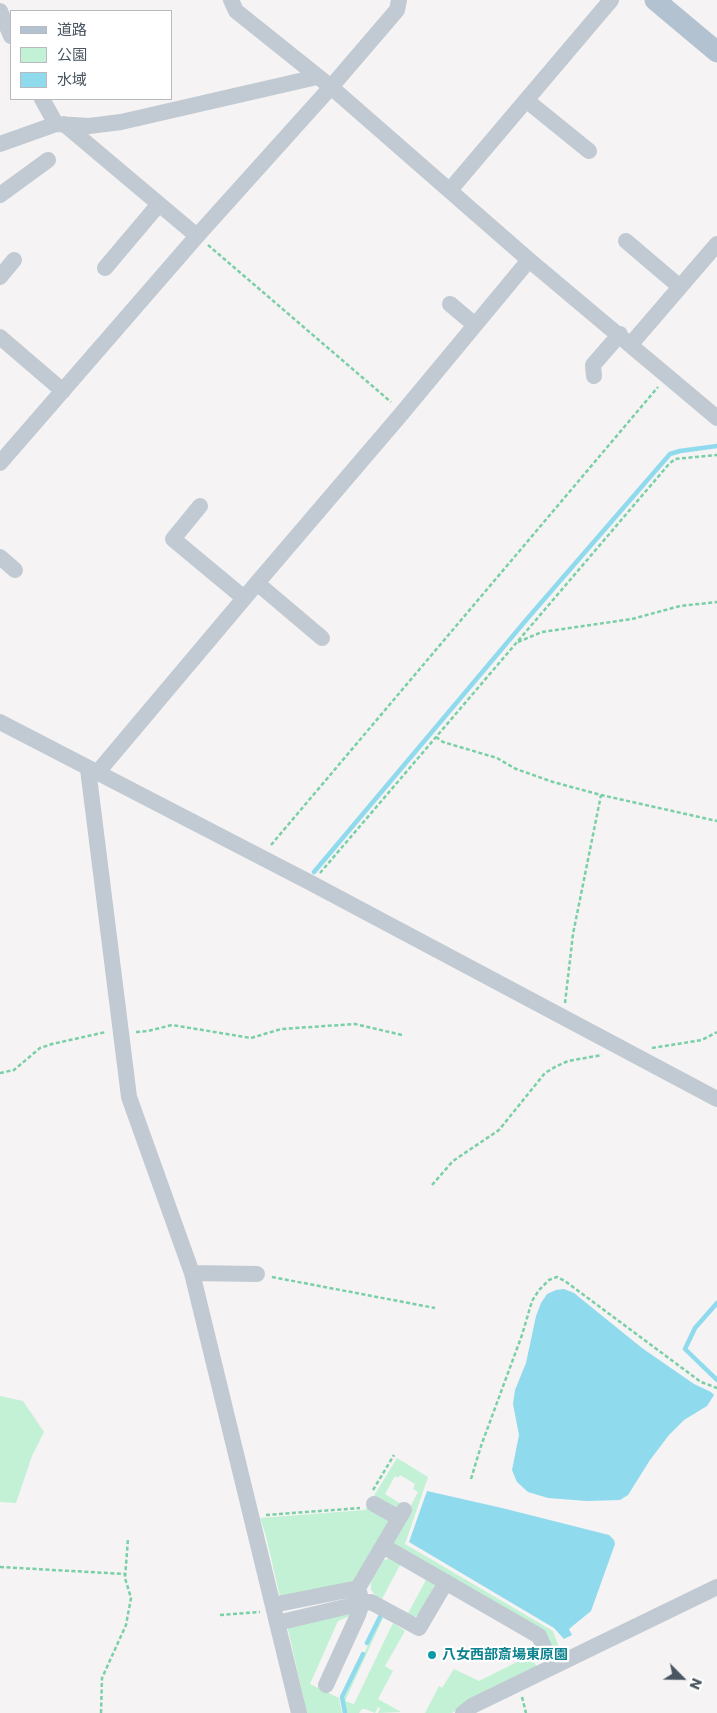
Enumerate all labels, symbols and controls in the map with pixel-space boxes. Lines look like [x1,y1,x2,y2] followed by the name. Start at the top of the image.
[10,10,172,100] legend
[57,19,87,40] text: 道路
[57,44,87,65] text: 公園
[57,69,87,90] text: 水域
[442,1647,568,1663] place label: 八女西部斎場東原園
[426,1649,438,1661] marker: 八女西部斎場東原園
[657,1653,707,1703] north arrow
[685,1675,707,1693] text: N

